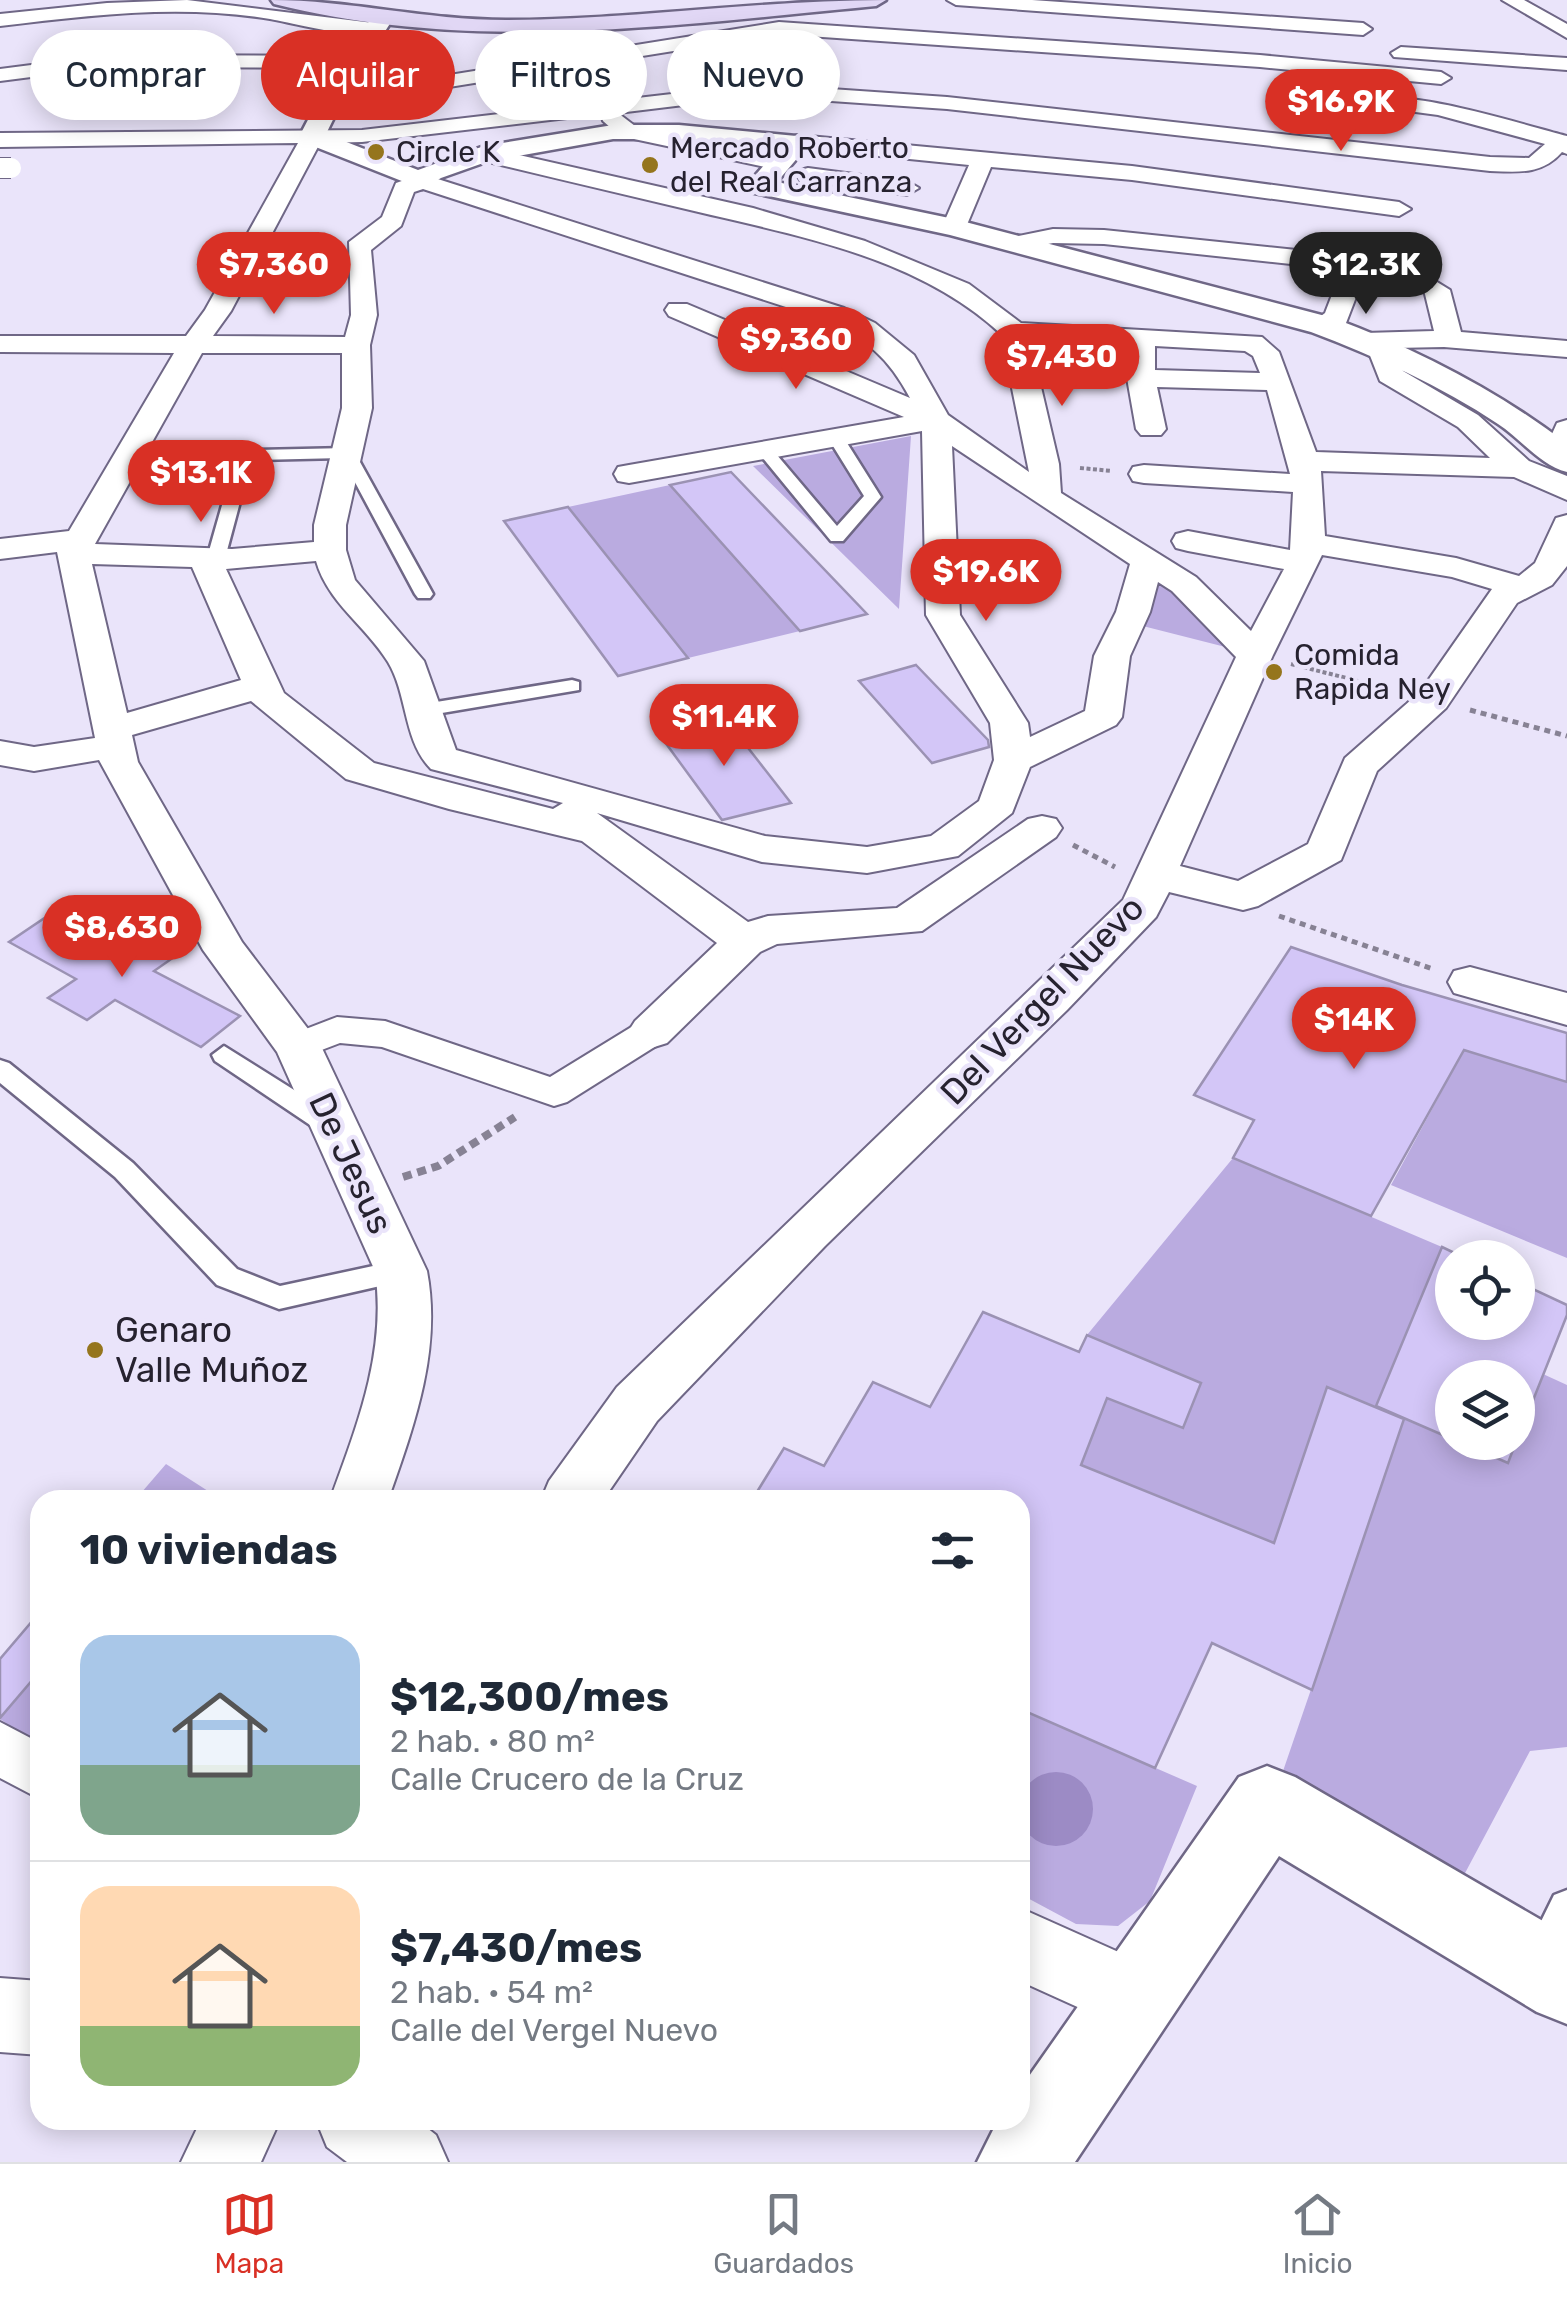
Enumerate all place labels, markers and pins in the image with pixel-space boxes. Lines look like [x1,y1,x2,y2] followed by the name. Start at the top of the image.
[1260,69,1422,154] pin: $16.9K
[670,130,912,200] place label: Mercado Roberto del Real Carranza
[396,134,500,170] place label: Circle K
[365,141,387,163] marker: Circle K
[639,154,661,176] marker: Mercado Roberto del Real Carranza
[193,232,355,317] pin: $7,360
[1285,232,1447,317] pin: $12.3K
[715,307,877,392] pin: $9,360
[981,324,1143,409] pin: $7,430
[120,440,282,525] pin: $13.1K
[905,539,1067,624] pin: $19.6K
[1294,637,1451,707] place label: Comida Rapida Ney
[1263,661,1285,683] marker: Comida Rapida Ney
[643,684,805,769] pin: $11.4K
[41,895,203,980] pin: $8,630
[1295,987,1413,1072] pin: $14K
[115,1309,308,1391] place label: Genaro Valle Muñoz
[84,1339,106,1361] marker: Genaro Valle Muñoz

